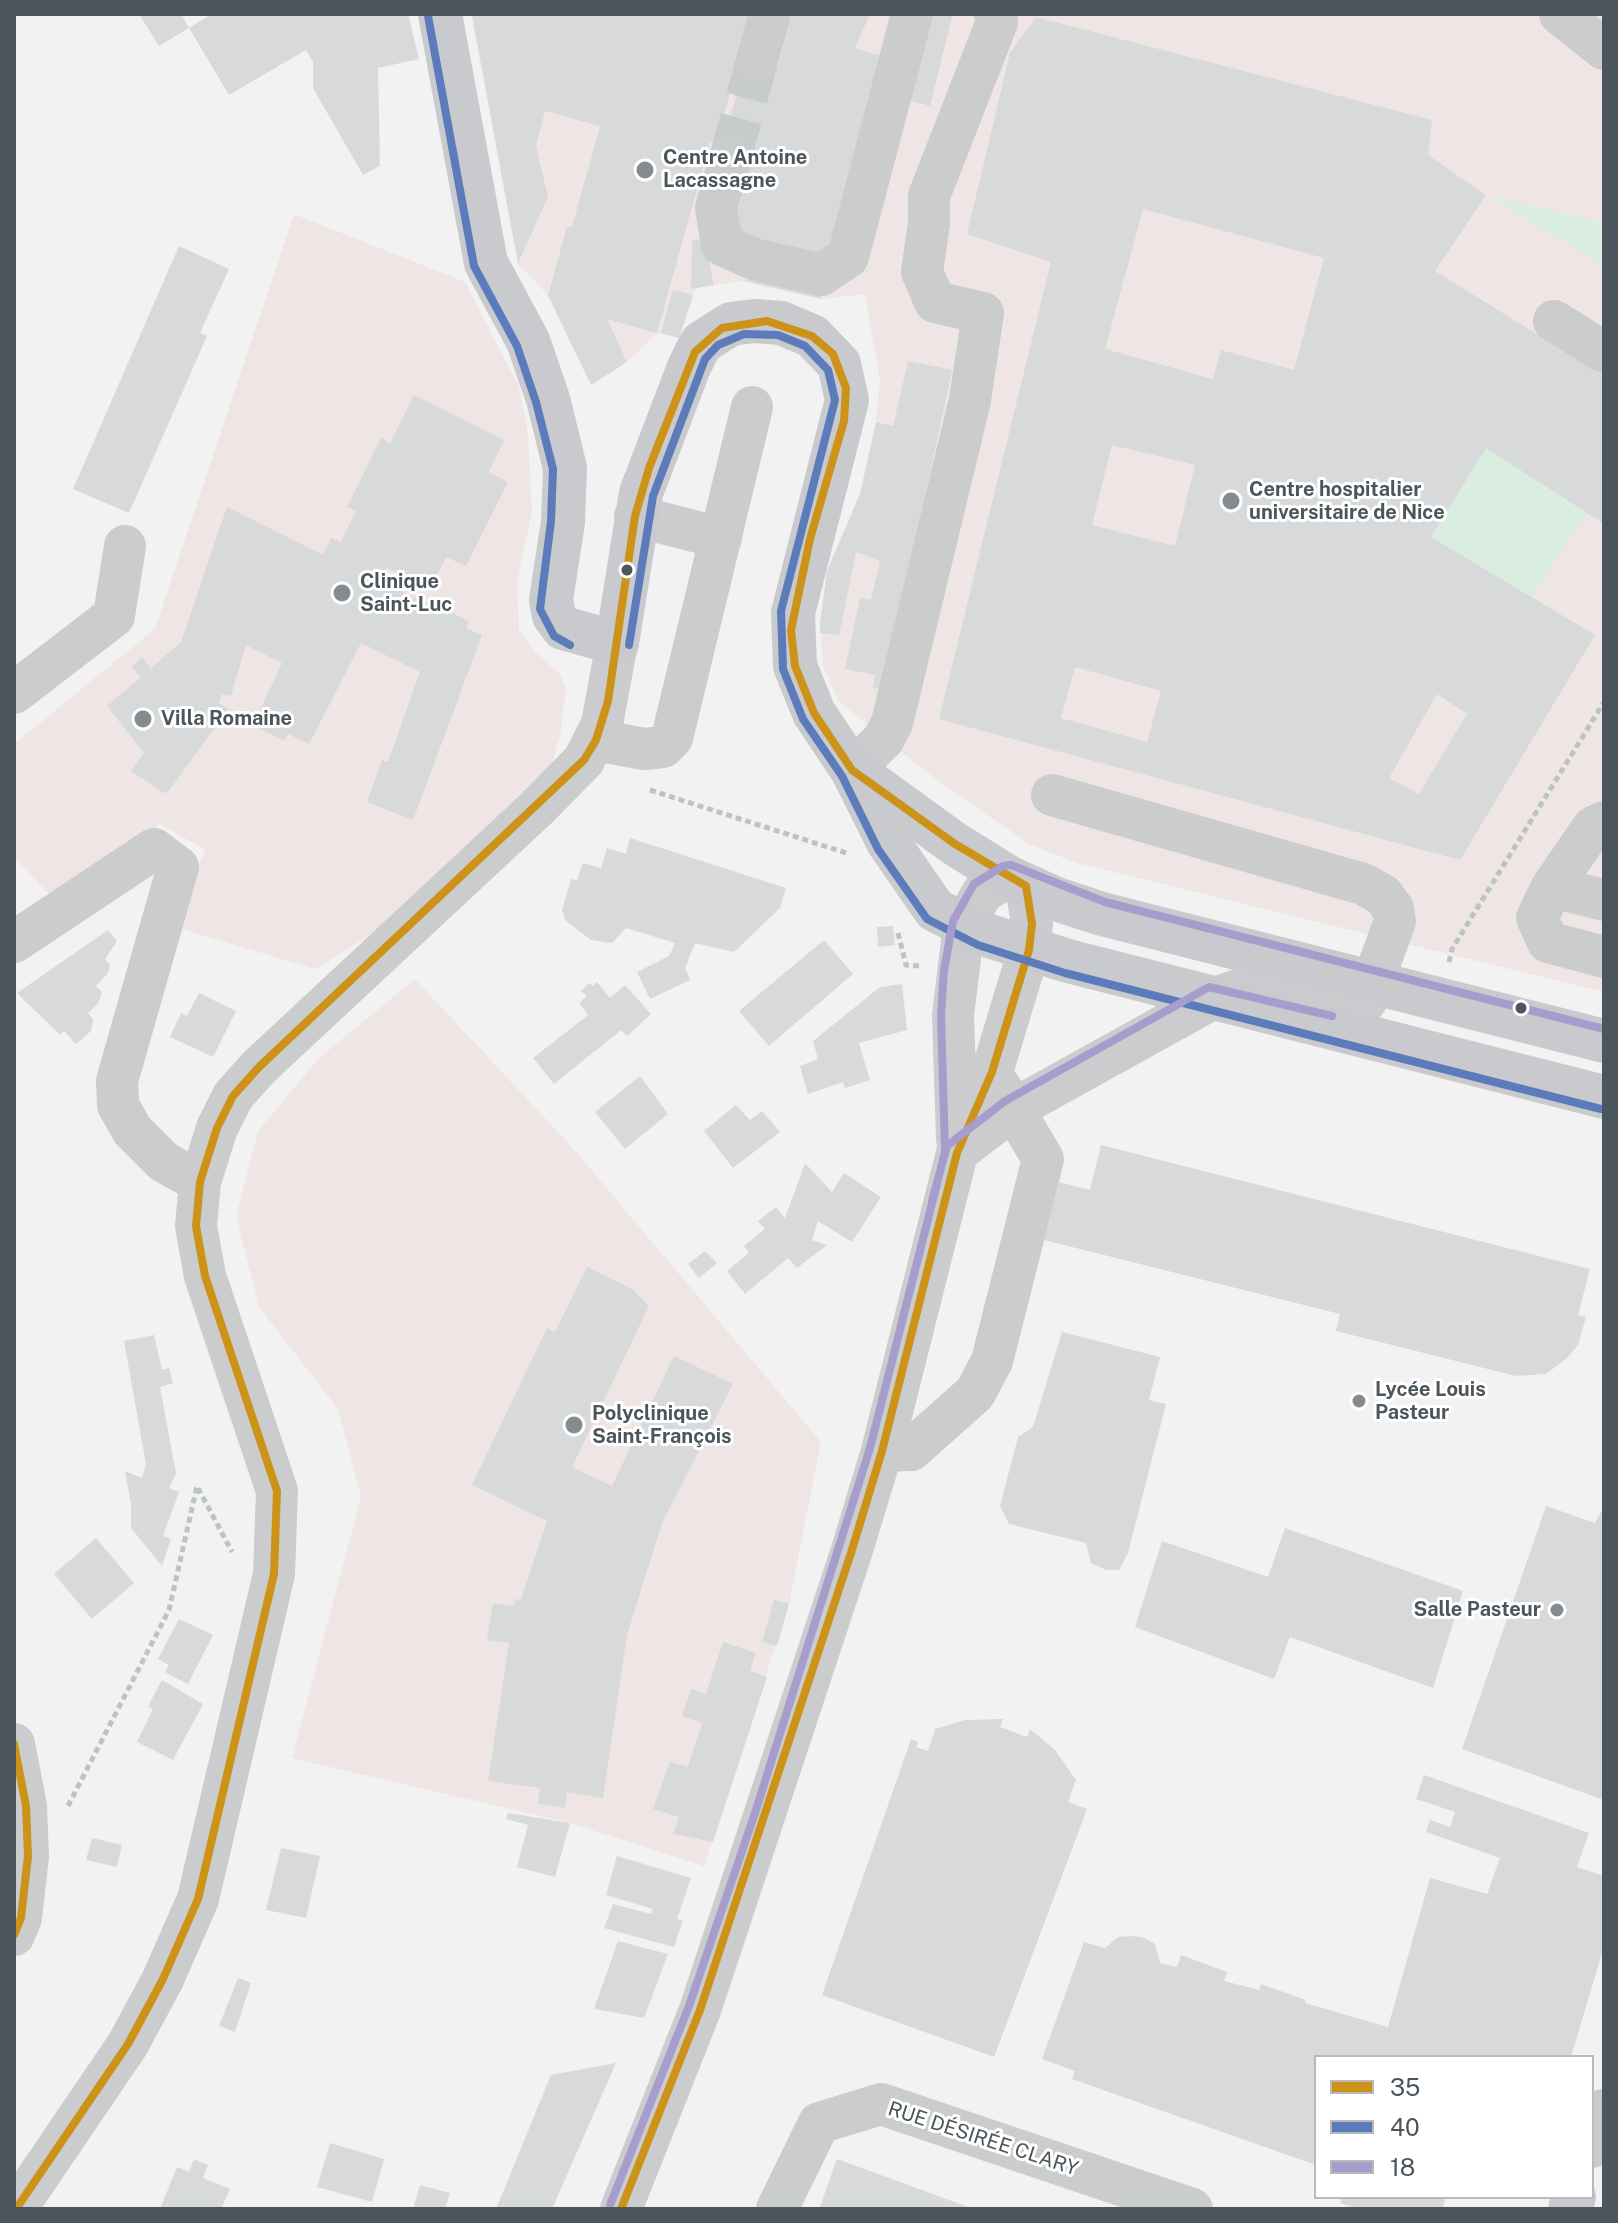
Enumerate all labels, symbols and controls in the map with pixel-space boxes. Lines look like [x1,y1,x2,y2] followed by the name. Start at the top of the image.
[663,146,807,193] place label: Centre Antoine Lacassagne
[634,159,656,181] marker: Centre Antoine Lacassagne
[1249,478,1445,525] place label: Centre hospitalier universitaire de Nice
[1220,490,1242,512] marker: Centre hospitalier universitaire de Nice
[619,562,635,578] unlabelled marker
[360,570,452,617] place label: Clinique Saint-Luc
[331,582,353,604] marker: Clinique Saint-Luc
[161,707,292,731] place label: Villa Romaine
[132,708,154,730] marker: Villa Romaine
[1513,1000,1529,1016] unlabelled marker
[1375,1378,1486,1425] place label: Lycée Louis Pasteur
[1350,1392,1368,1410] marker: Lycée Louis Pasteur
[592,1402,732,1449] place label: Polyclinique Saint-François
[563,1414,585,1436] marker: Polyclinique Saint-François
[1414,1598,1541,1622] place label: Salle Pasteur
[1548,1601,1566,1619] marker: Salle Pasteur
[1314,2055,1594,2199] legend
[1390,2073,1421,2101] text: 35
[885,2097,1081,2181] street label: RUE DÉSIRÉE CLARY
[1390,2113,1420,2141] text: 40
[1390,2153,1415,2181] text: 18

